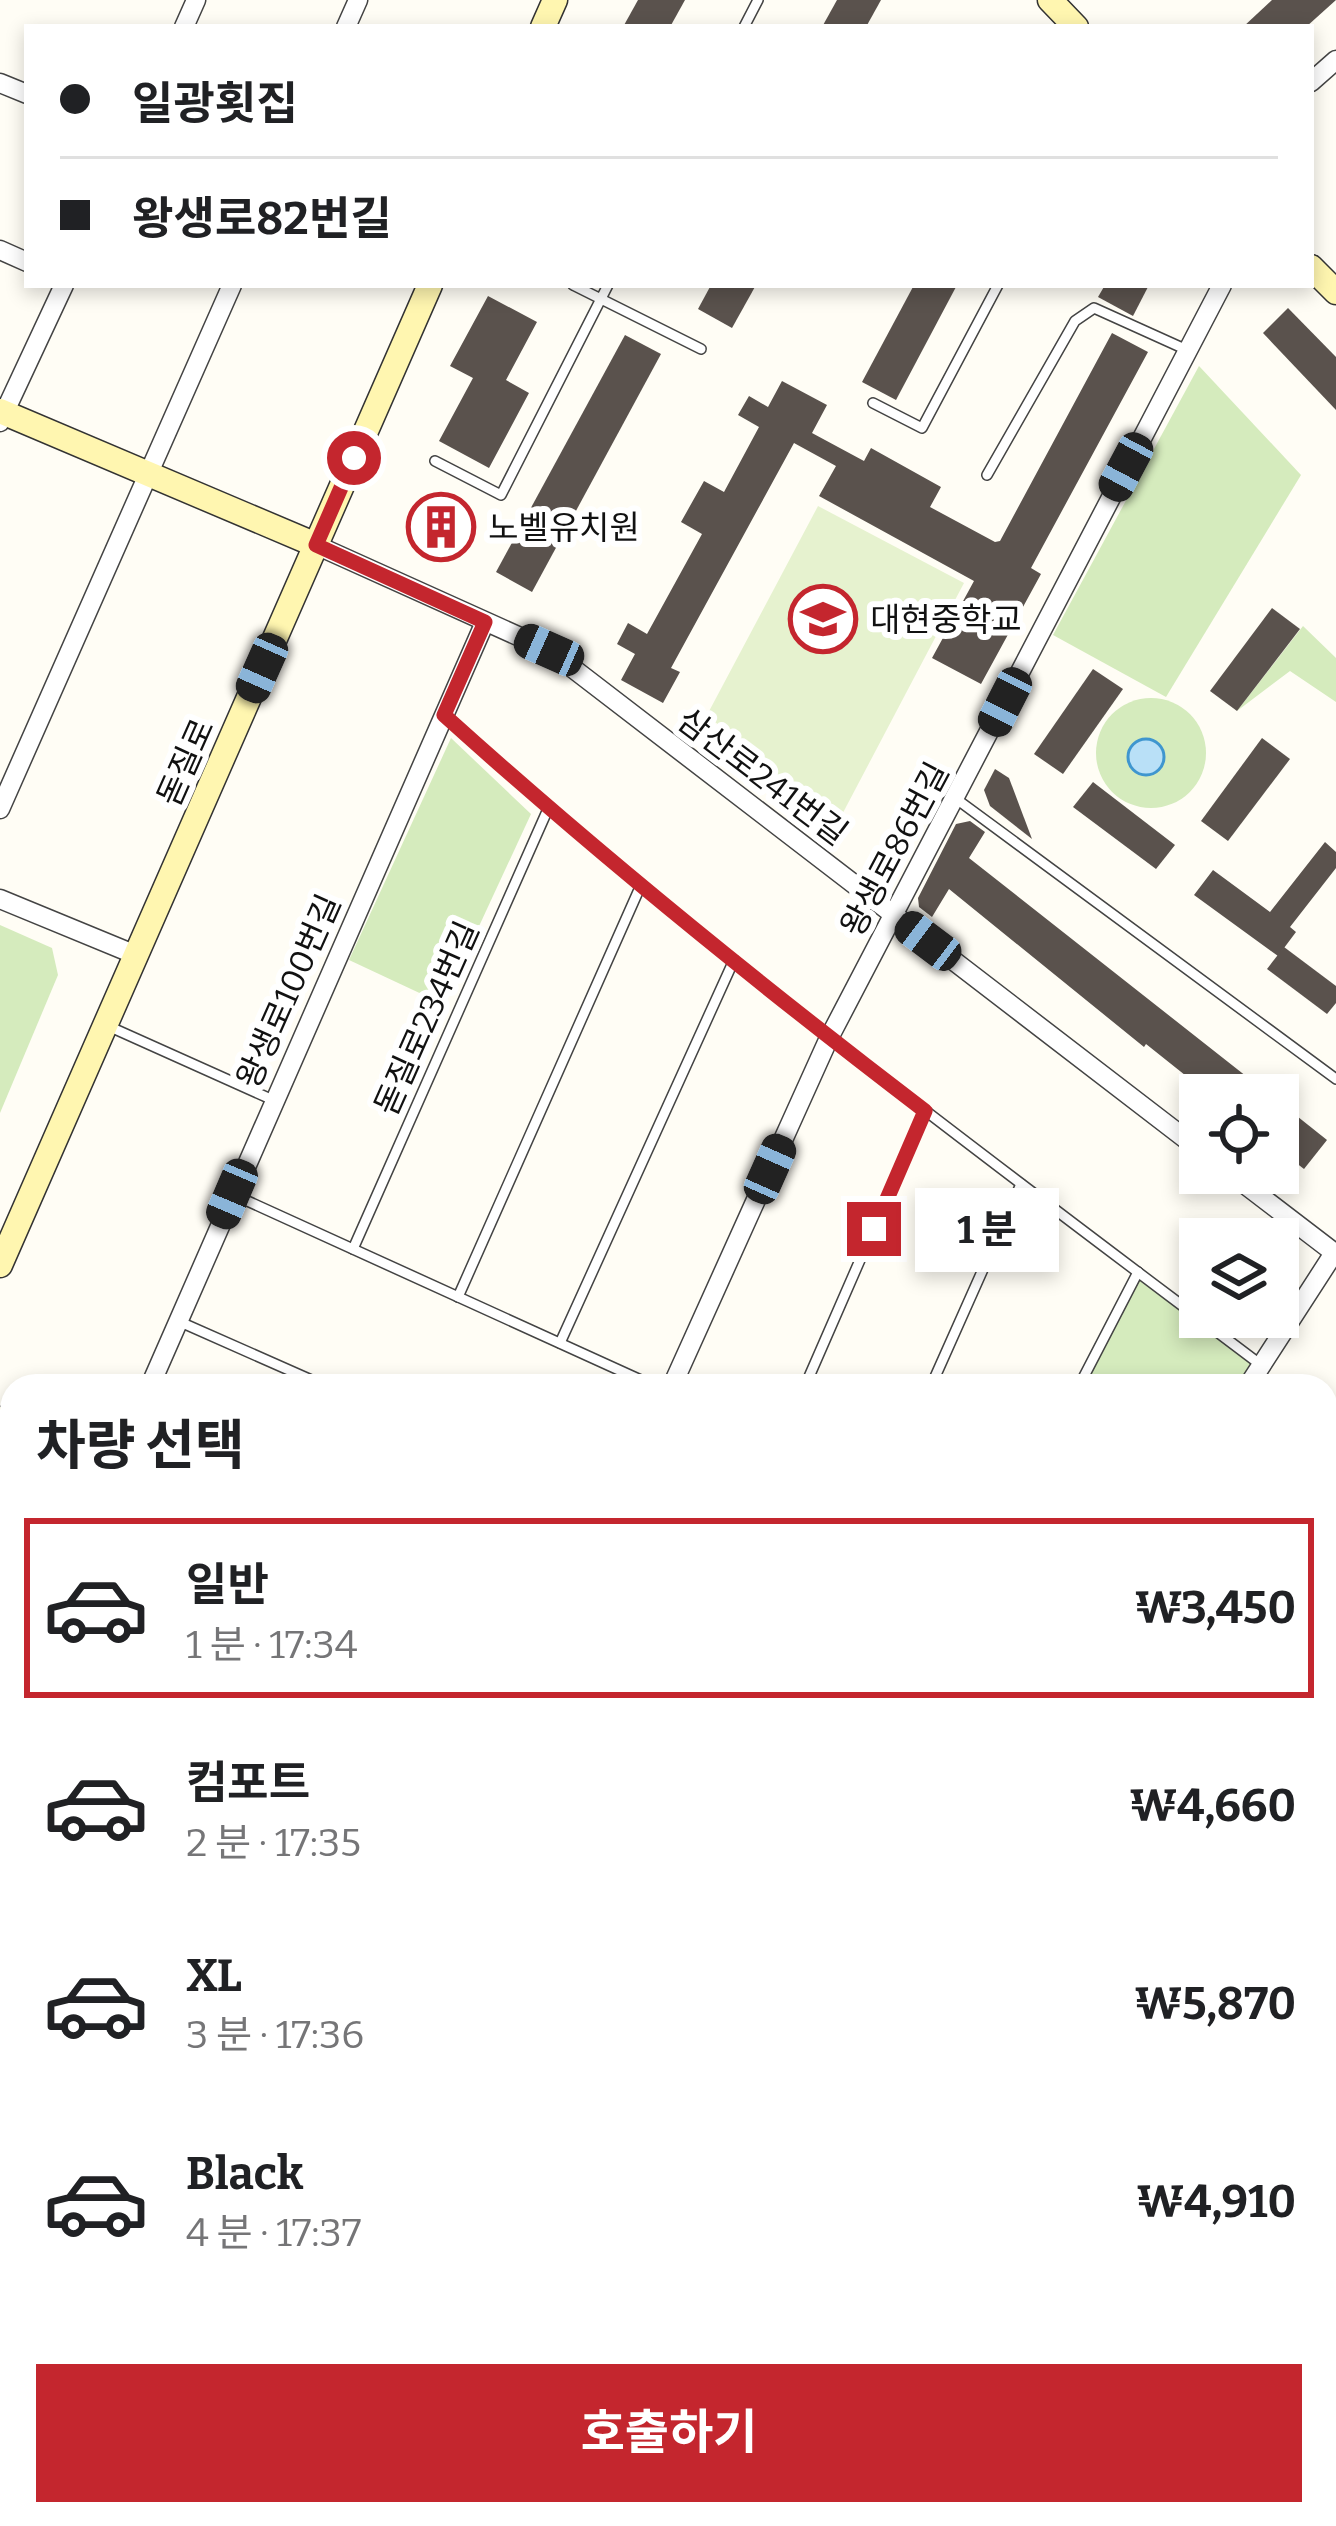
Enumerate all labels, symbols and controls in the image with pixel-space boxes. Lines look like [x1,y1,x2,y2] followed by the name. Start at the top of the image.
[132,77,298,131] text: 일광횟집
[132,192,391,246] text: 왕생로82번길
[1093,427,1159,507] car
[327,431,381,485] route start
[406,492,476,562] building icon: 노벨유치원
[488,508,640,548] place label: 노벨유치원
[788,584,858,654] school or university icon: 대현중학교
[870,600,1022,640] place label: 대현중학교
[509,619,589,681] car
[231,628,293,708] car
[973,662,1037,742] car
[670,700,855,854] street label: 삼산로241번길
[149,713,223,812] street label: 돋질로
[832,756,957,943] street label: 왕생로86번길
[228,888,349,1094] street label: 왕생로100번길
[888,905,968,977] car
[366,915,487,1121] street label: 돋질로234번길
[1179,1074,1299,1338] map controls
[1179,1074,1299,1194] button: locate
[739,1129,801,1209] car
[201,1154,263,1234] car
[916,1187,1060,1271] callout: 1 분
[847,1202,901,1256] route end
[957,1207,1017,1253] text: 1 분
[1179,1218,1299,1338] button: layers
[36,1414,244,1478] text: 차량 선택
[42,1554,150,1662] icon: car
[186,1558,269,1612] text: 일반
[1135,1581,1296,1635] text: ₩3,450
[186,1622,358,1668] text: 1 분 · 17:34
[42,1752,150,1860] icon: car
[186,1756,310,1810] text: 컴포트
[1130,1779,1296,1833] text: ₩4,660
[186,1820,361,1866] text: 2 분 · 17:35
[186,1949,242,2003] text: XL
[42,1950,150,2058] icon: car
[1135,1977,1296,2031] text: ₩5,870
[186,2012,364,2058] text: 3 분 · 17:36
[186,2147,303,2201] text: Black
[42,2148,150,2256] icon: car
[1137,2175,1296,2229] text: ₩4,910
[186,2210,361,2256] text: 4 분 · 17:37
[36,2364,1302,2502] button: 호출하기

